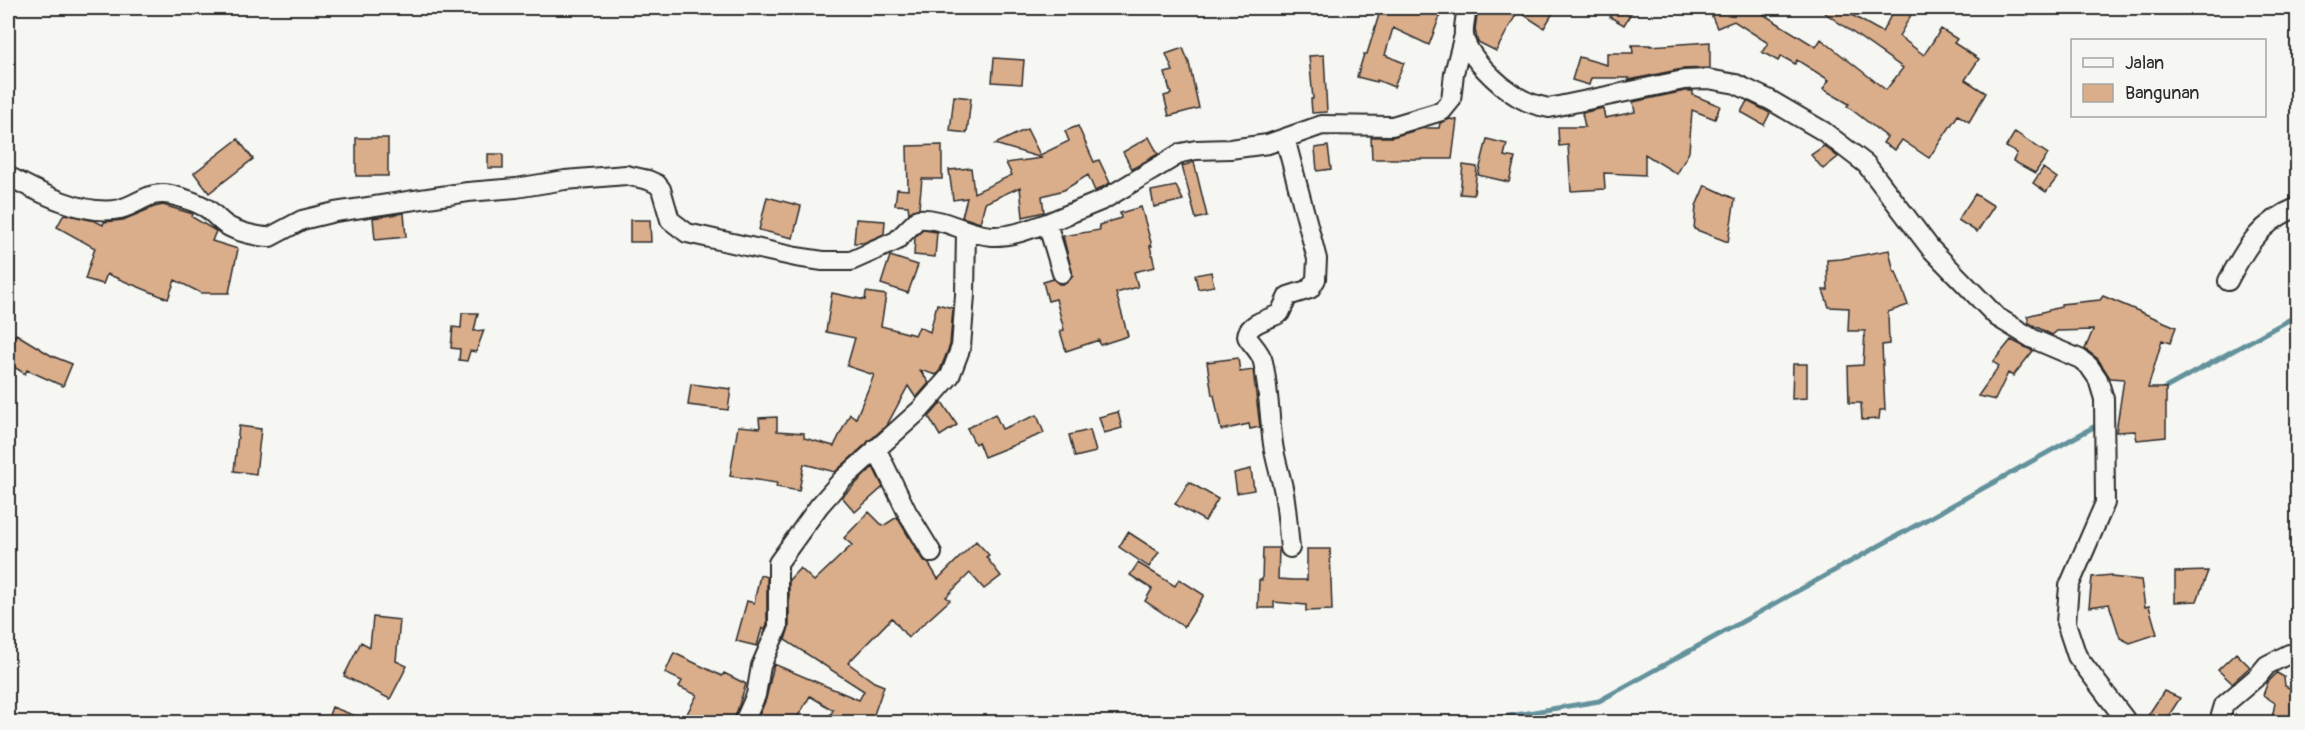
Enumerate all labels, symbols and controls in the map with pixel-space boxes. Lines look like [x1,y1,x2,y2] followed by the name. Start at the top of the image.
[2071,39,2266,117] legend
[2125,52,2164,75] text: Jalan
[2125,82,2200,105] text: Bangunan

